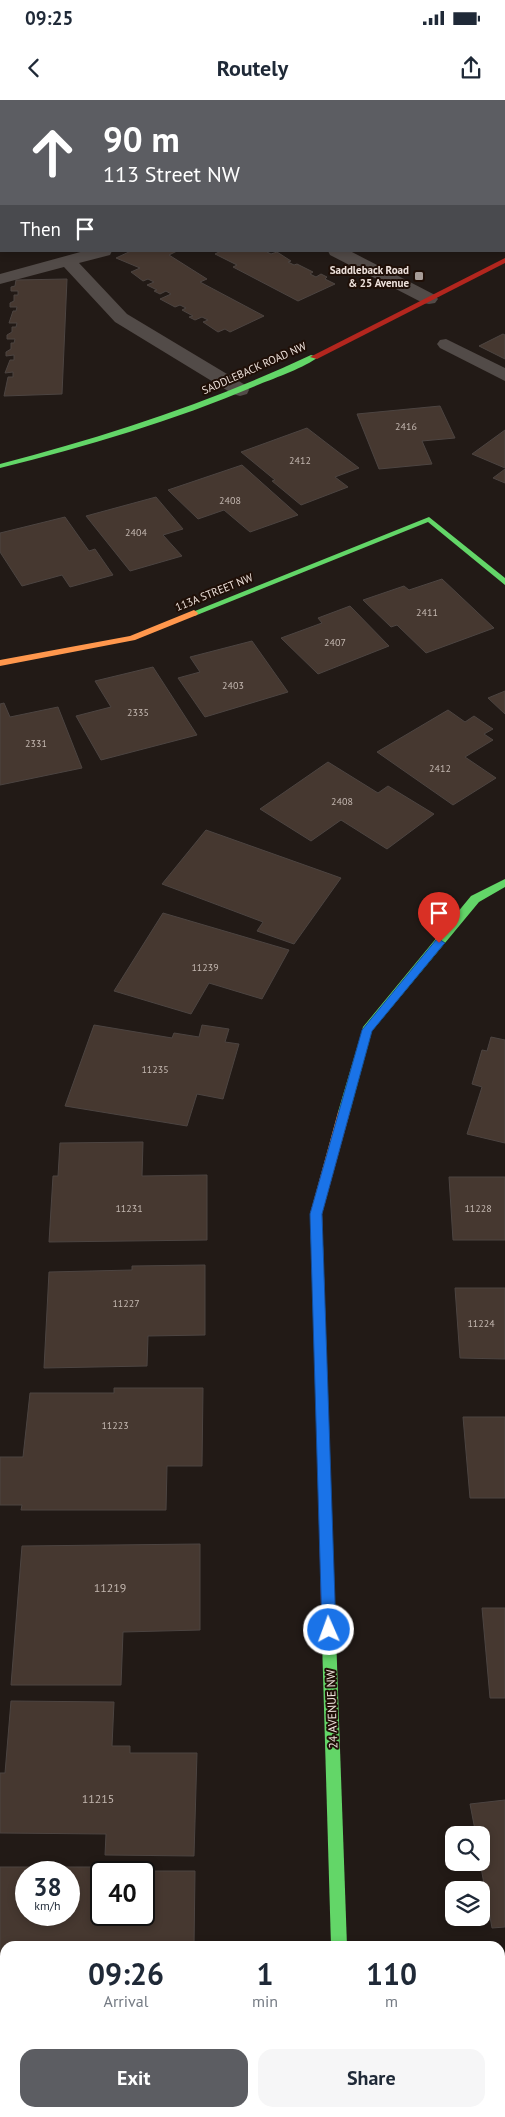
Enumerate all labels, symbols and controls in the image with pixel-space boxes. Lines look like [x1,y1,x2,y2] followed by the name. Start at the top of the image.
[25,6,73,30] text: 09:25
[20,54,48,82] icon: back
[217,54,288,82] text: Routely
[457,54,485,82] icon: share
[103,116,180,162] text: 90 m
[20,120,85,185] icon: ahead
[103,160,240,188] text: 113 Street NW
[71,215,99,243] icon: arrive
[20,217,61,241] text: Then
[330,263,409,290] place label: Saddleback Road & 25 Avenue
[413,270,425,282] marker: Saddleback Road & 25 Avenue
[200,338,309,397] street label: SADDLEBACK ROAD NW
[395,420,417,433] house number: 2416
[289,454,311,467] house number: 2412
[219,494,241,507] house number: 2408
[125,526,147,539] house number: 2404
[173,570,256,614] street label: 113A STREET NW
[416,606,438,619] house number: 2411
[324,636,346,649] house number: 2407
[222,679,244,692] house number: 2403
[127,706,149,719] house number: 2335
[25,737,47,750] house number: 2331
[429,762,451,775] house number: 2412
[331,795,353,808] house number: 2408
[418,892,460,943] pin
[425,899,453,927] icon: arrive
[191,961,219,974] house number: 11239
[141,1063,169,1076] house number: 11235
[115,1202,143,1215] house number: 11231
[464,1202,492,1215] house number: 11228
[112,1297,140,1310] house number: 11227
[467,1317,495,1330] house number: 11224
[101,1419,129,1432] house number: 11223
[94,1580,126,1595] house number: 11219
[302,1603,354,1655] position arrow
[323,1669,340,1749] street label: 24 AVENUE NW
[82,1791,114,1806] house number: 11215
[445,1826,490,1926] map controls
[445,1826,490,1871] button: search
[90,1861,155,1926] speed limit sign: 40
[33,1871,62,1903] text: 38
[445,1881,490,1926] button: layers
[34,1898,61,1913] text: km/h
[88,1954,164,1993] text: 09:26
[257,1954,274,1993] text: 1
[366,1954,417,1993] text: 110
[104,1991,148,2011] text: Arrival
[252,1991,278,2011] text: min
[385,1991,398,2011] text: m
[20,2049,248,2107] button: Exit
[258,2049,485,2107] button: Share

